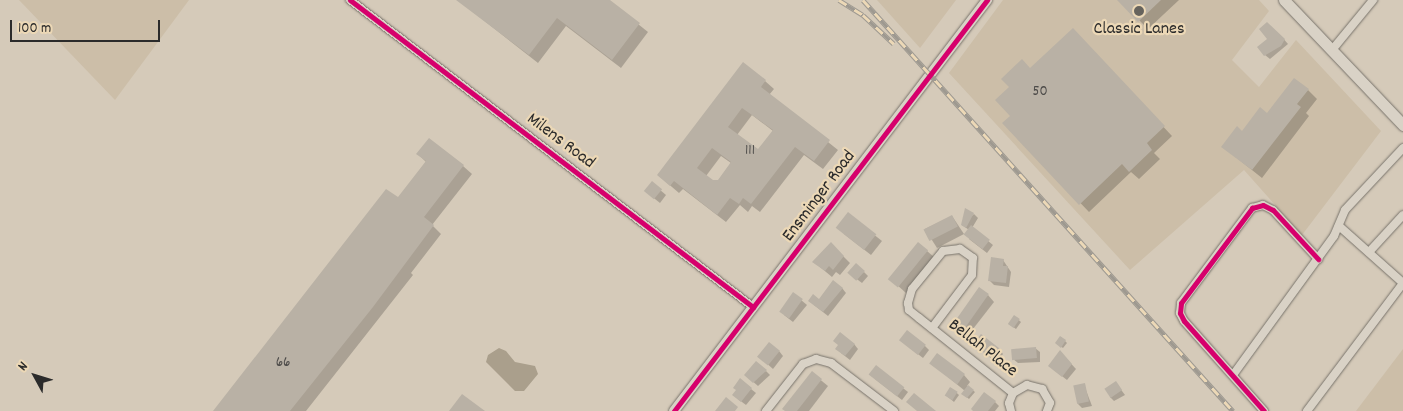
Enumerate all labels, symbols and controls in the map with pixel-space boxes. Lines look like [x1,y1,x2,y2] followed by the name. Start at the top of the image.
[1133,5,1145,17] marker: Classic Lanes
[12,10,162,42] scale bar
[18,18,51,40] text: 100 m
[1093,19,1185,41] place label: Classic Lanes
[1032,84,1048,102] house number: 50
[522,109,598,175] street label: Milens Road
[745,143,755,161] house number: 111
[779,147,861,247] street label: Ensminger Road
[943,315,1021,383] street label: Bellah Place
[10,351,60,401] north arrow
[276,355,290,373] house number: 66
[13,358,33,376] text: N

